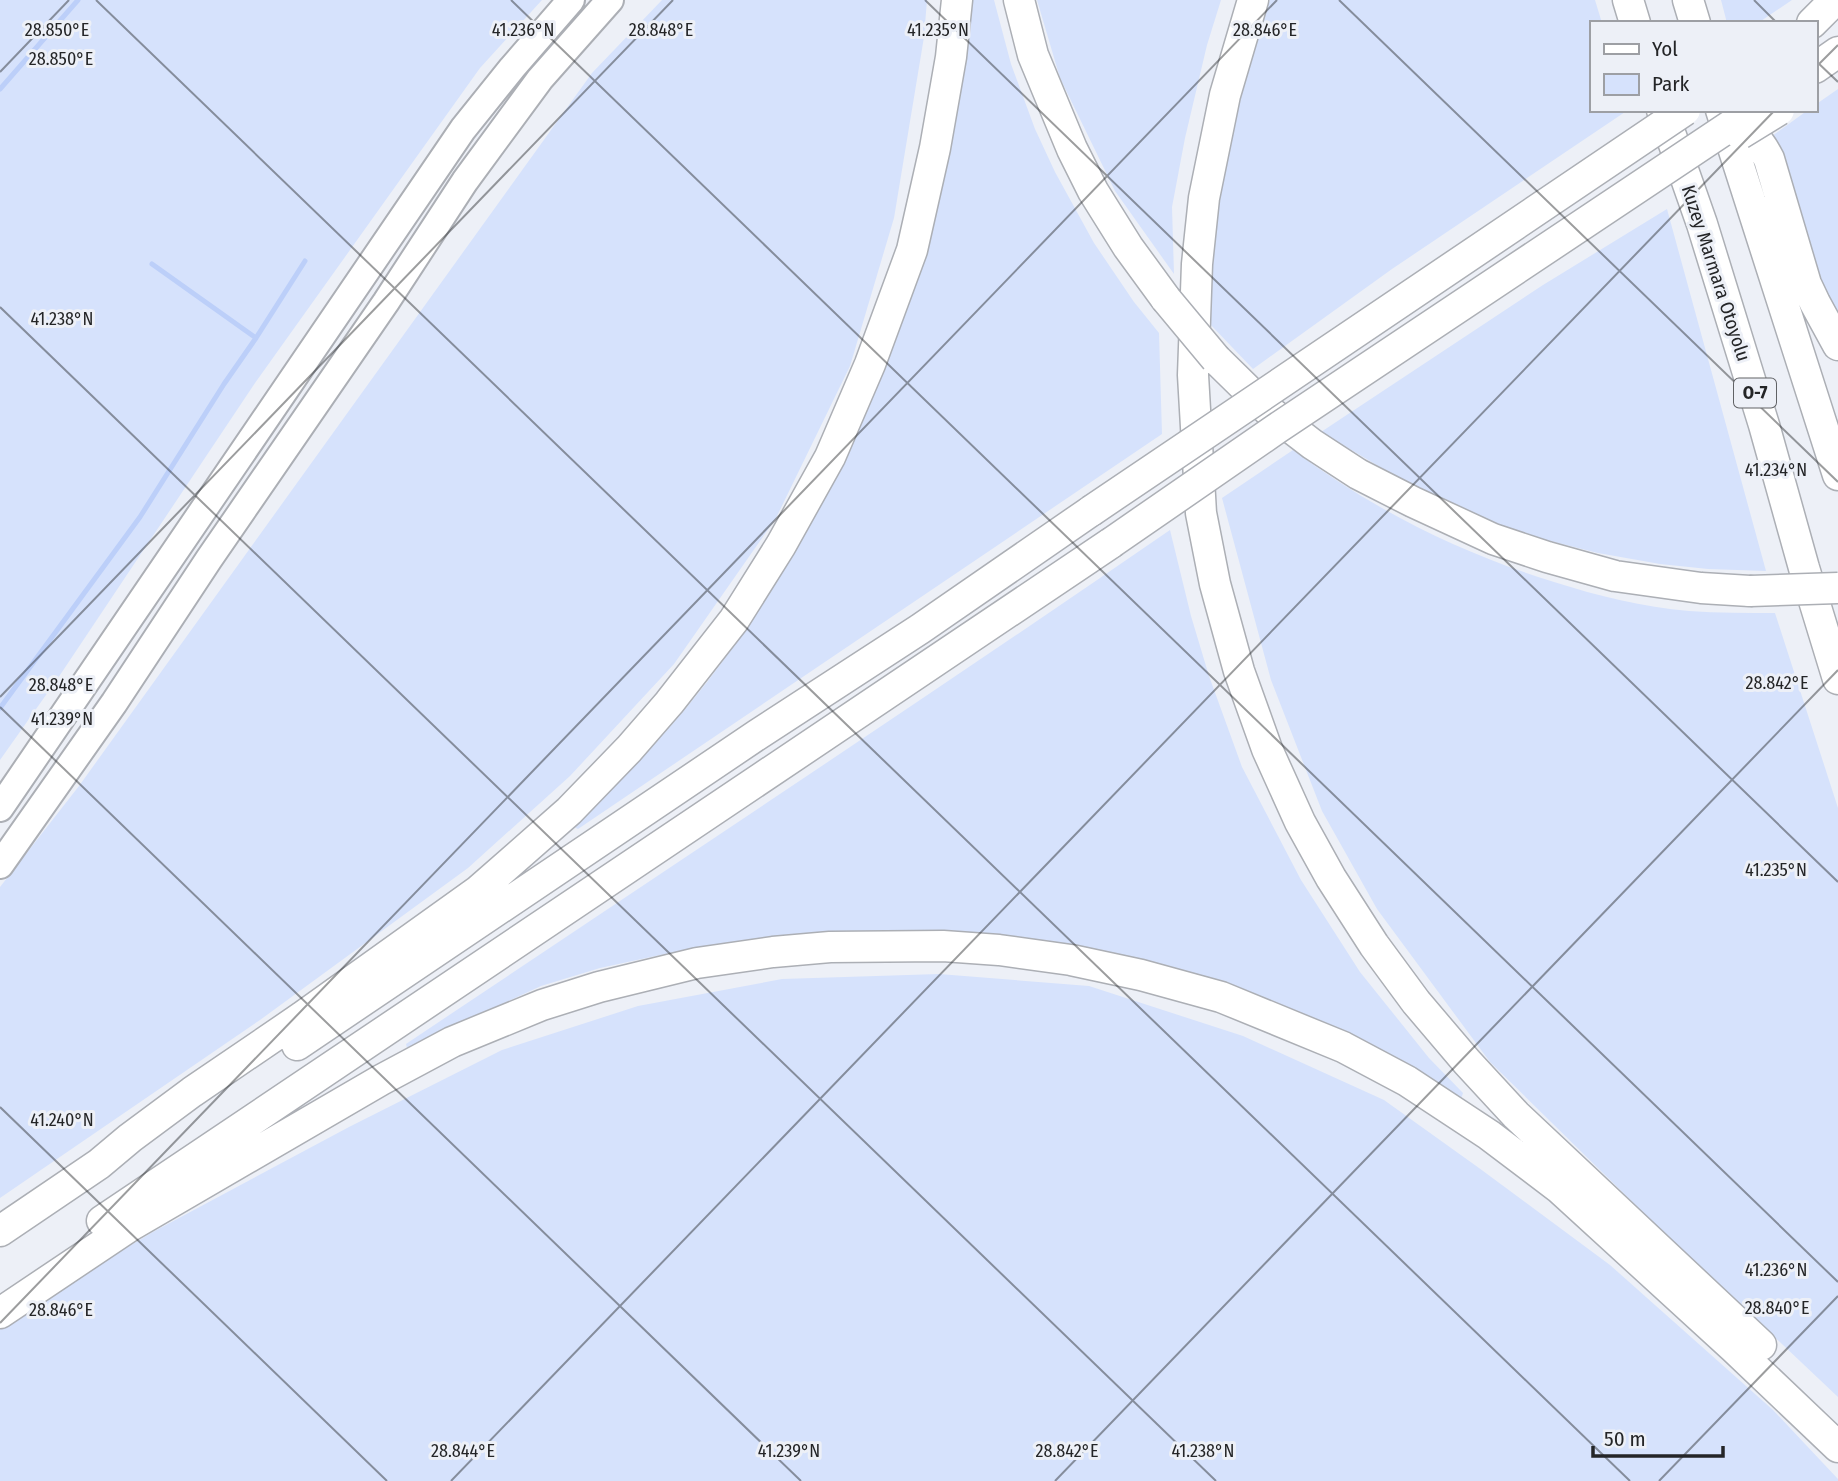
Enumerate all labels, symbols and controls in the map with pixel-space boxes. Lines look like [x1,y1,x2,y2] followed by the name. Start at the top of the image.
[25,19,89,41] text: 28.850°E
[492,19,554,41] text: 41.236°N
[629,19,693,41] text: 28.848°E
[907,19,969,41] text: 41.235°N
[1233,19,1297,41] text: 28.846°E
[1590,21,1817,112] legend
[1652,36,1678,62] text: Yol
[29,48,93,70] text: 28.850°E
[1652,71,1690,97] text: Park
[1677,182,1755,364] street label: Kuzey Marmara Otoyolu
[31,308,93,330] text: 41.238°N
[1734,379,1776,408] road number: O-7
[1745,459,1807,481] text: 41.234°N
[1745,672,1809,694] text: 28.842°E
[29,674,93,696] text: 28.848°E
[31,708,93,730] text: 41.239°N
[1745,859,1807,881] text: 41.235°N
[30,1109,94,1131] text: 41.240°N
[1745,1259,1807,1281] text: 41.236°N
[1745,1297,1809,1319] text: 28.840°E
[29,1299,93,1321] text: 28.846°E
[1593,1414,1722,1458] scale bar
[1604,1426,1646,1452] text: 50 m
[431,1440,495,1462] text: 28.844°E
[758,1440,820,1462] text: 41.239°N
[1035,1440,1099,1462] text: 28.842°E
[1172,1440,1234,1462] text: 41.238°N

